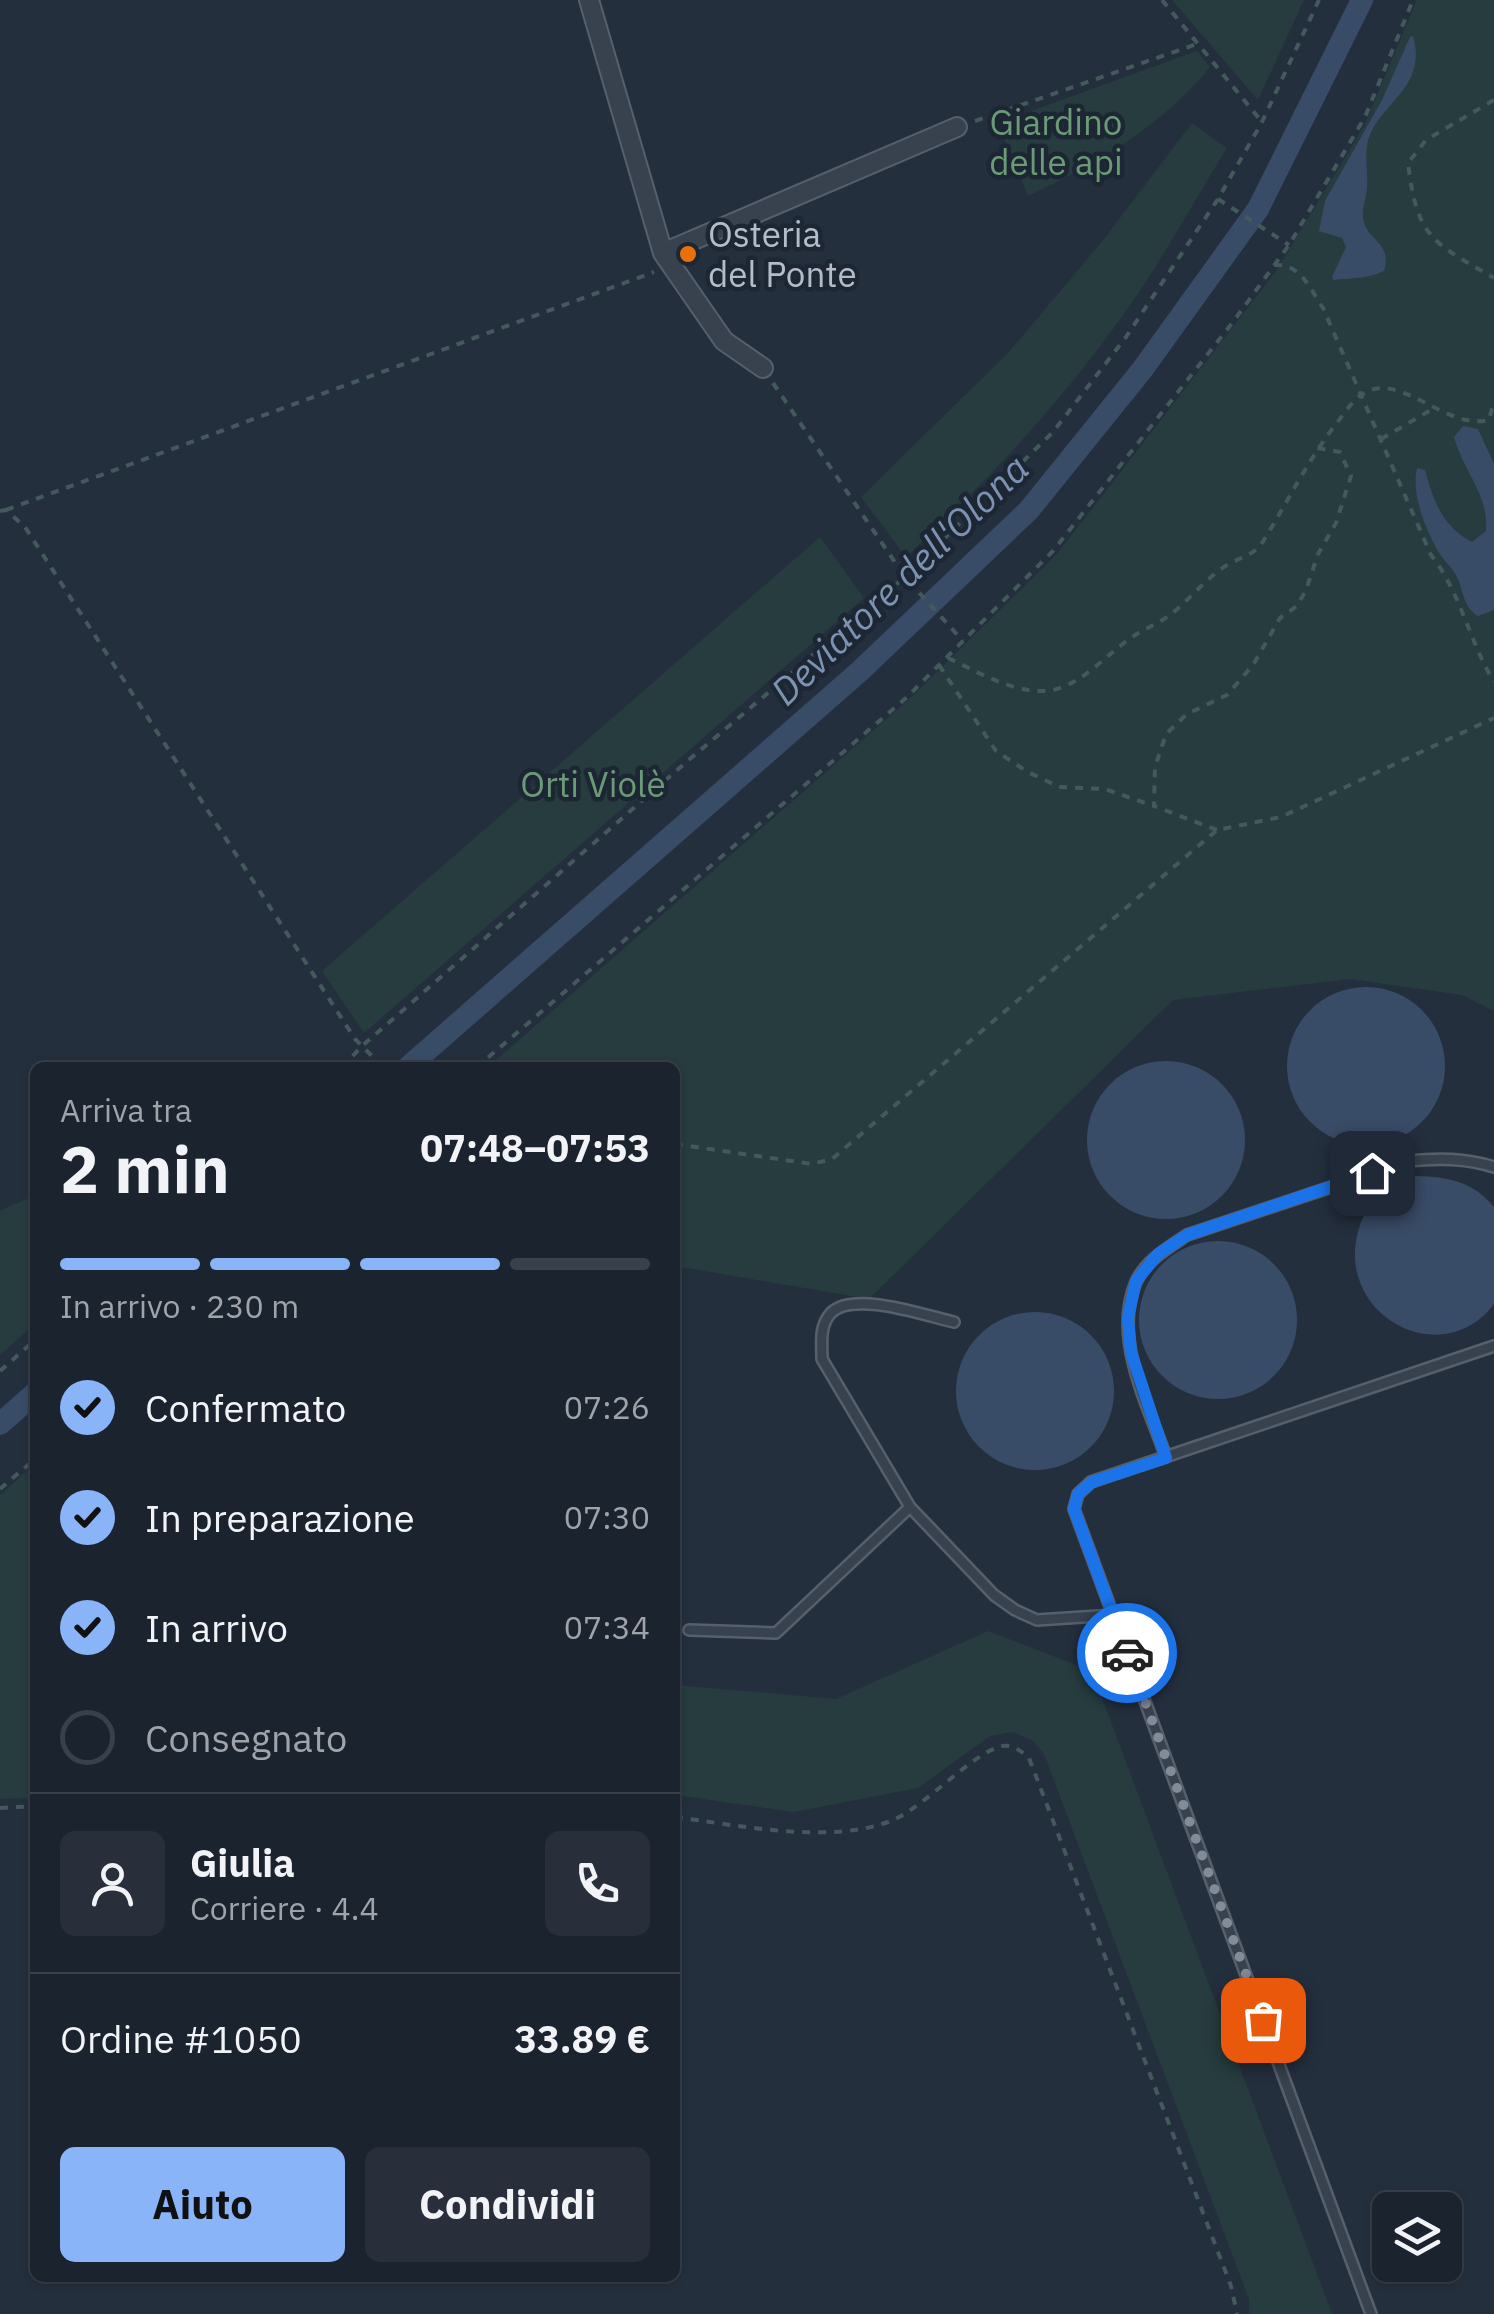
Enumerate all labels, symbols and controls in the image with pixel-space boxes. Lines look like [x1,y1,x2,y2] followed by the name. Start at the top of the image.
[989,99,1123,185] park label: Giardino delle api
[708,211,857,297] place label: Osteria del Ponte
[677,243,699,265] marker: Osteria del Ponte
[760,443,1038,715] water label: Deviatore dell'Olona
[520,761,666,807] park label: Orti Violè
[60,1089,192,1131] text: Arriva tra
[420,1123,650,1172] text: 07:48–07:53
[60,1126,230,1211] text: 2 min
[1330,1131,1415,1216] pin
[1345,1146,1400,1201] icon: home
[60,1285,299,1327] text: In arrivo · 230 m
[60,1380,115,1435] icon: check
[145,1383,346,1432] text: Confermato
[564,1386,650,1428] text: 07:26
[60,1490,115,1545] icon: check
[145,1493,415,1542] text: In preparazione
[564,1496,650,1538] text: 07:30
[60,1600,115,1655] icon: check
[145,1603,288,1652] text: In arrivo
[1077,1603,1177,1703] courier
[564,1606,650,1648] text: 07:34
[1100,1626,1155,1681] icon: car
[145,1713,347,1762] text: Consegnato
[60,1831,165,1936] button: person
[545,1831,650,1936] button: phone
[190,1838,295,1887] text: Giulia
[190,1887,379,1929] text: Corriere · 4.4
[1221,1978,1306,2063] pin
[1236,1993,1291,2048] icon: bag
[60,2014,302,2063] text: Ordine #1050
[514,2014,650,2063] text: 33.89 €
[60,2147,345,2262] button: Aiuto
[365,2147,650,2262] button: Condividi
[1372,2192,1462,2282] map controls
[1372,2192,1462,2282] button: layers

